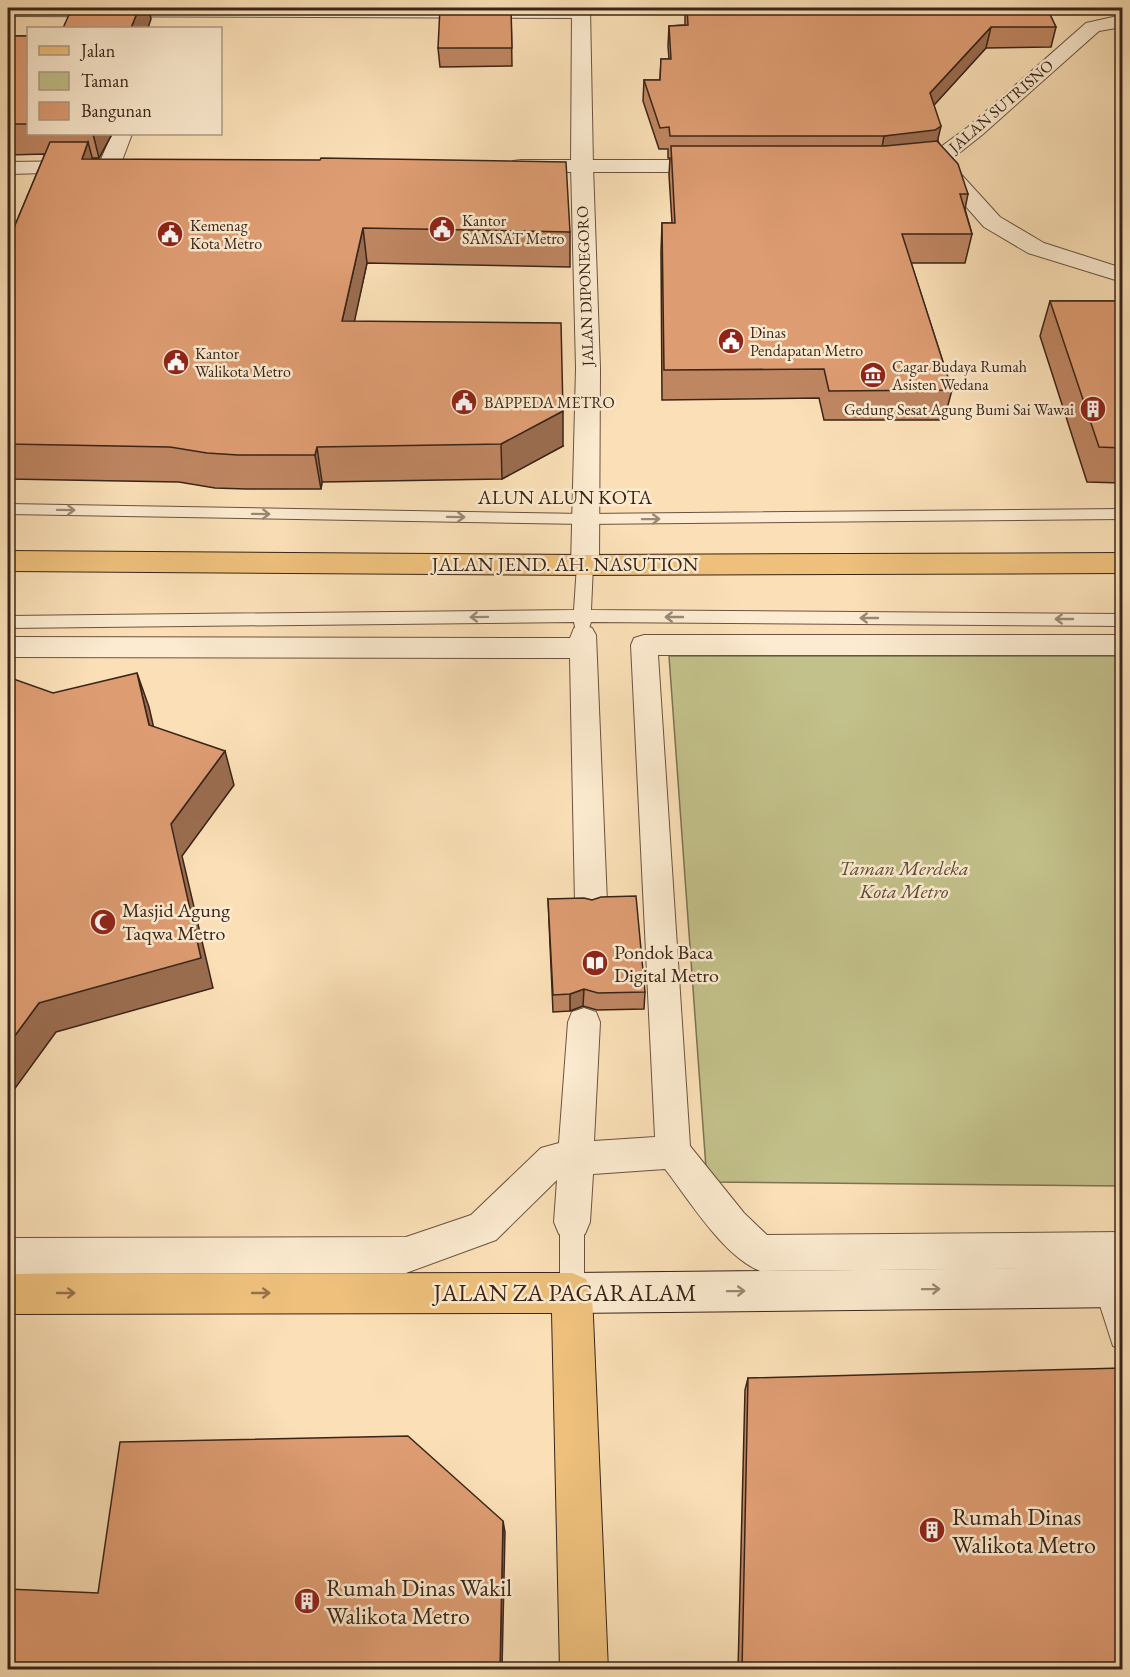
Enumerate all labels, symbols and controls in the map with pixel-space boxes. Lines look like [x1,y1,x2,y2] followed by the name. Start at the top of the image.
[27,27,222,135] legend
[79,39,116,62] text: Jalan
[943,55,1058,159] street label: JALAN SUTRISNO
[81,69,130,92] text: Taman
[81,99,152,122] text: Bangunan
[572,205,598,369] street label: JALAN DIPONEGORO
[462,210,565,249] place label: Kantor SAMSAT Metro
[427,214,457,244] public building icon: Kantor SAMSAT Metro
[190,215,262,254] place label: Kemenag Kota Metro
[155,219,185,249] public building icon: Kemenag Kota Metro
[750,322,863,361] place label: Dinas Pendapatan Metro
[716,326,746,356] public building icon: Dinas Pendapatan Metro
[195,343,291,382] place label: Kantor Walikota Metro
[161,347,191,377] public building icon: Kantor Walikota Metro
[891,356,1027,395] place label: Cagar Budaya Rumah Asisten Wedana
[858,360,888,390] museum icon: Cagar Budaya Rumah Asisten Wedana
[449,387,479,417] public building icon: BAPPEDA METRO
[484,392,615,413] place label: BAPPEDA METRO
[1078,394,1108,424] building icon: Gedung Sesat Agung Bumi Sai Wawai
[844,399,1074,420] place label: Gedung Sesat Agung Bumi Sai Wawai
[477,484,652,510] street label: ALUN ALUN KOTA
[55,505,75,516] one-way arrow
[250,508,270,520] one-way arrow
[445,511,465,523] one-way arrow
[640,513,660,524] one-way arrow
[430,551,698,577] street label: JALAN JEND. AH. NASUTION
[470,611,490,623] one-way arrow
[665,611,685,622] one-way arrow
[860,612,880,624] one-way arrow
[1055,613,1075,625] one-way arrow
[839,855,969,904] park label: Taman Merdeka Kota Metro
[122,897,230,946] place label: Masjid Agung Taqwa Metro
[88,907,118,937] mosque icon: Masjid Agung Taqwa Metro
[614,939,719,988] place label: Pondok Baca Digital Metro
[580,948,610,978] library icon: Pondok Baca Digital Metro
[431,1277,697,1308] street label: JALAN ZA PAGARALAM
[920,1283,940,1295] one-way arrow
[725,1285,745,1297] one-way arrow
[55,1287,75,1299] one-way arrow
[250,1287,270,1299] one-way arrow
[952,1501,1096,1560] place label: Rumah Dinas Walikota Metro
[917,1515,947,1545] building icon: Rumah Dinas Walikota Metro
[326,1572,512,1631] place label: Rumah Dinas Wakil Walikota Metro
[292,1586,322,1616] building icon: Rumah Dinas Wakil Walikota Metro

